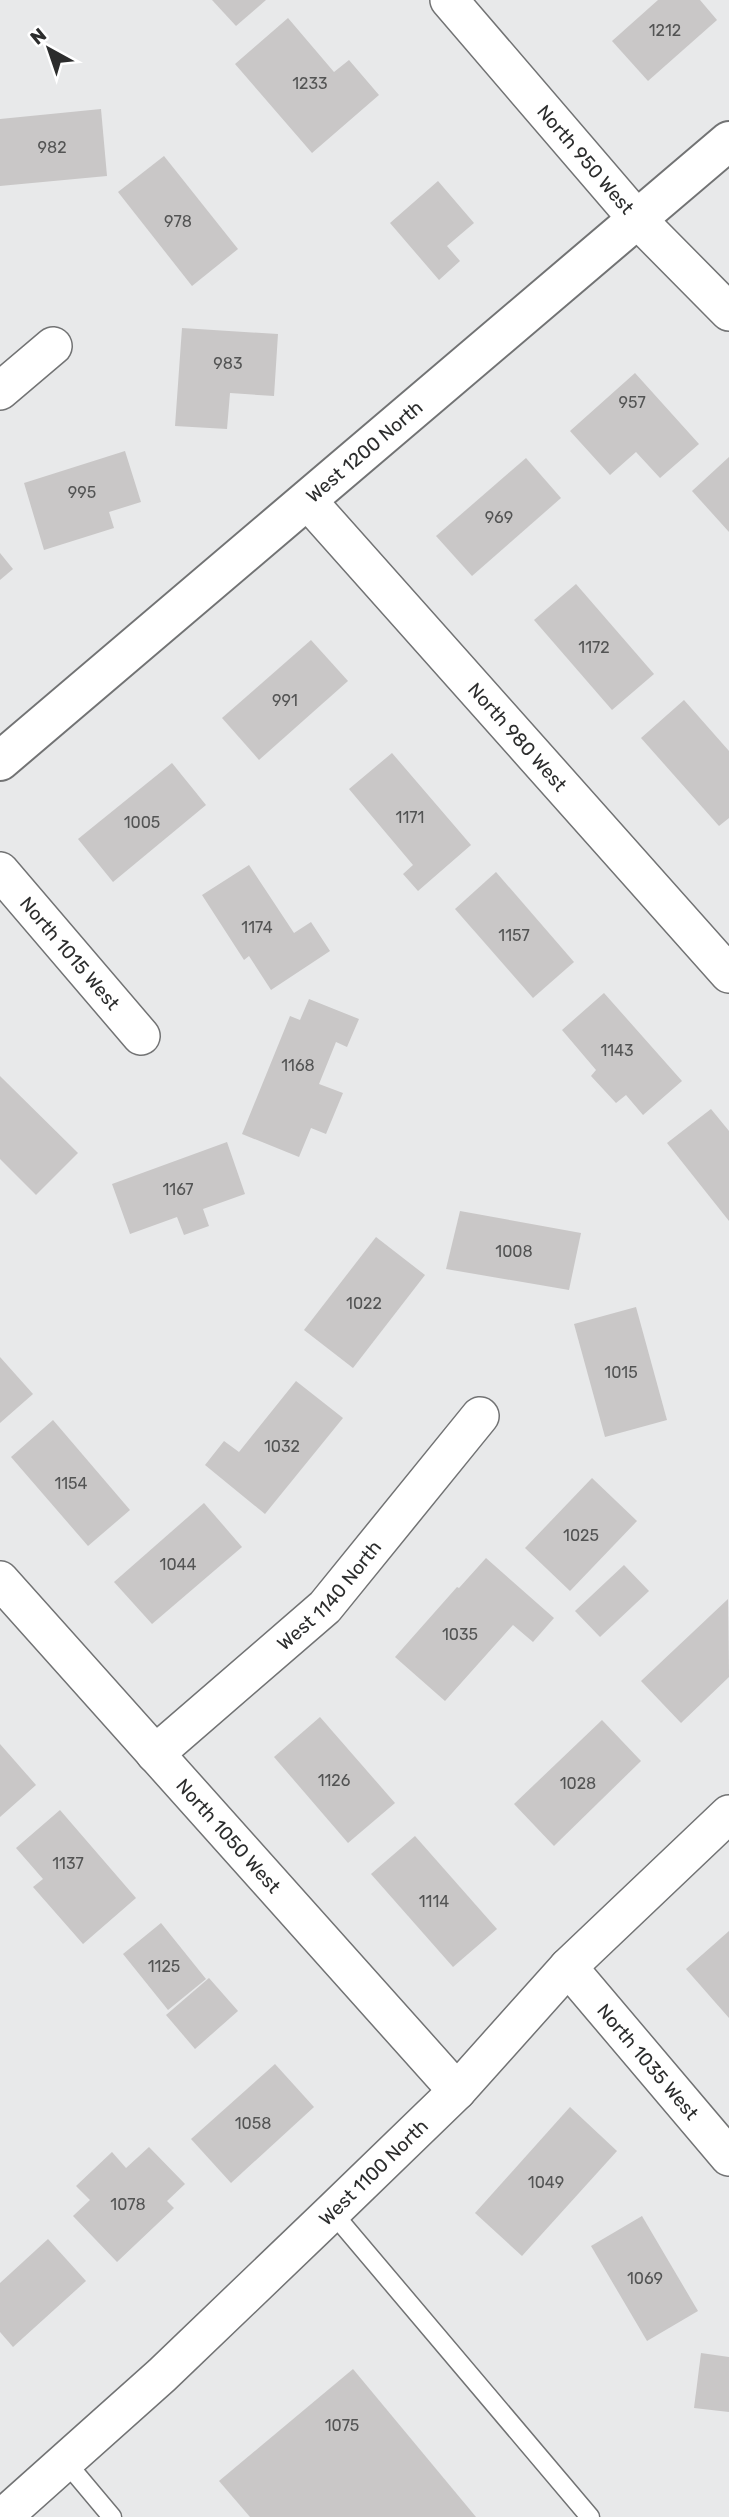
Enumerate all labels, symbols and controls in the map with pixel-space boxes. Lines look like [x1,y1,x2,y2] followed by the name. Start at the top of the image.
[14,14,84,84] north arrow
[649,21,681,40] house number: 1212
[26,23,51,50] text: N
[292,74,328,93] house number: 1233
[533,100,639,219] street label: North 950 West
[37,138,67,157] house number: 982
[164,212,192,231] house number: 978
[213,354,243,373] house number: 983
[618,393,646,412] house number: 957
[301,395,427,507] street label: West 1200 North
[68,483,96,502] house number: 995
[485,508,513,527] house number: 969
[578,638,610,657] house number: 1172
[464,678,572,796] street label: North 980 West
[272,691,298,710] house number: 991
[396,808,424,827] house number: 1171
[124,813,160,832] house number: 1005
[15,892,125,1015] street label: North 1015 West
[241,918,273,937] house number: 1174
[498,926,530,945] house number: 1157
[600,1041,634,1060] house number: 1143
[281,1056,315,1075] house number: 1168
[162,1180,194,1199] house number: 1167
[495,1242,533,1261] house number: 1008
[346,1294,382,1313] house number: 1022
[604,1363,638,1382] house number: 1015
[264,1437,300,1456] house number: 1032
[54,1474,88,1493] house number: 1154
[563,1526,599,1545] house number: 1025
[272,1536,386,1655] street label: West 1140 North
[160,1555,196,1574] house number: 1044
[442,1625,478,1644] house number: 1035
[318,1771,351,1790] house number: 1126
[172,1774,286,1898] street label: North 1050 West
[560,1774,596,1793] house number: 1028
[52,1854,84,1873] house number: 1137
[419,1892,449,1911] house number: 1114
[148,1957,180,1976] house number: 1125
[593,1999,704,2125] street label: North 1035 West
[235,2114,271,2133] house number: 1058
[314,2114,432,2230] street label: West 1100 North
[528,2173,564,2192] house number: 1049
[110,2195,146,2214] house number: 1078
[627,2269,663,2288] house number: 1069
[325,2416,359,2435] house number: 1075

